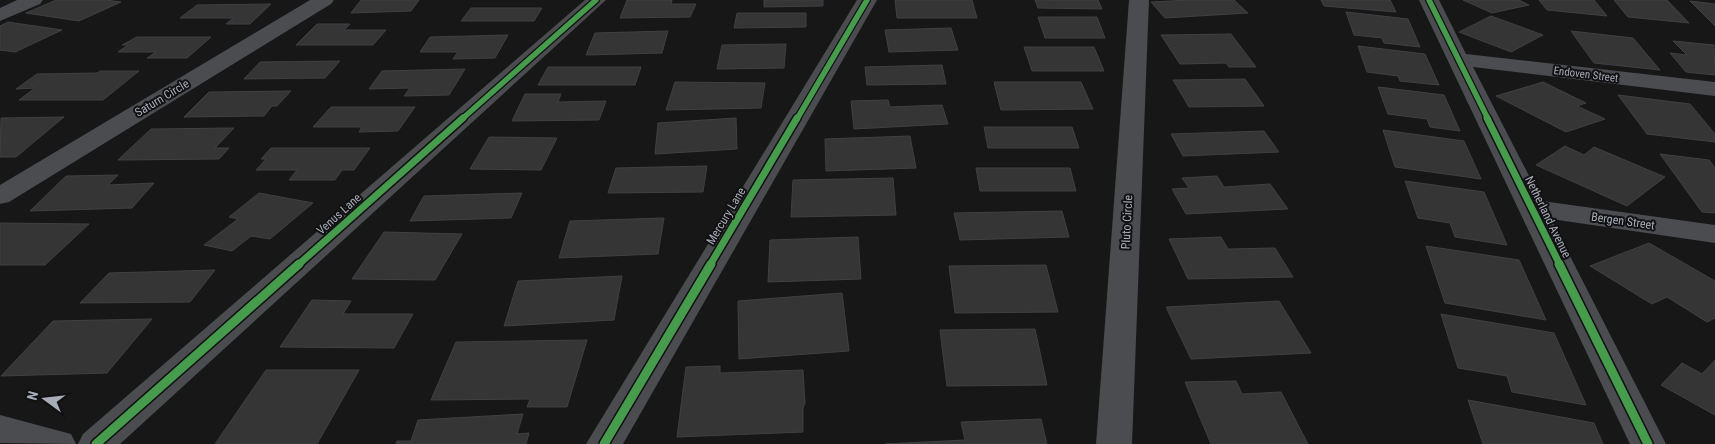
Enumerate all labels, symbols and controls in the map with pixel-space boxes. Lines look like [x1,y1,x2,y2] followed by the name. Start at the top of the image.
[1553,64,1619,85] street label: Endoven Street
[132,76,192,120] street label: Saturn Circle
[1522,174,1574,261] street label: Netherland Avenue
[704,185,749,247] street label: Mercury Lane
[314,190,364,238] street label: Venus Lane
[1119,194,1135,250] street label: Pluto Circle
[1590,210,1656,232] street label: Bergen Street
[20,374,70,424] north arrow
[24,389,41,402] text: N

